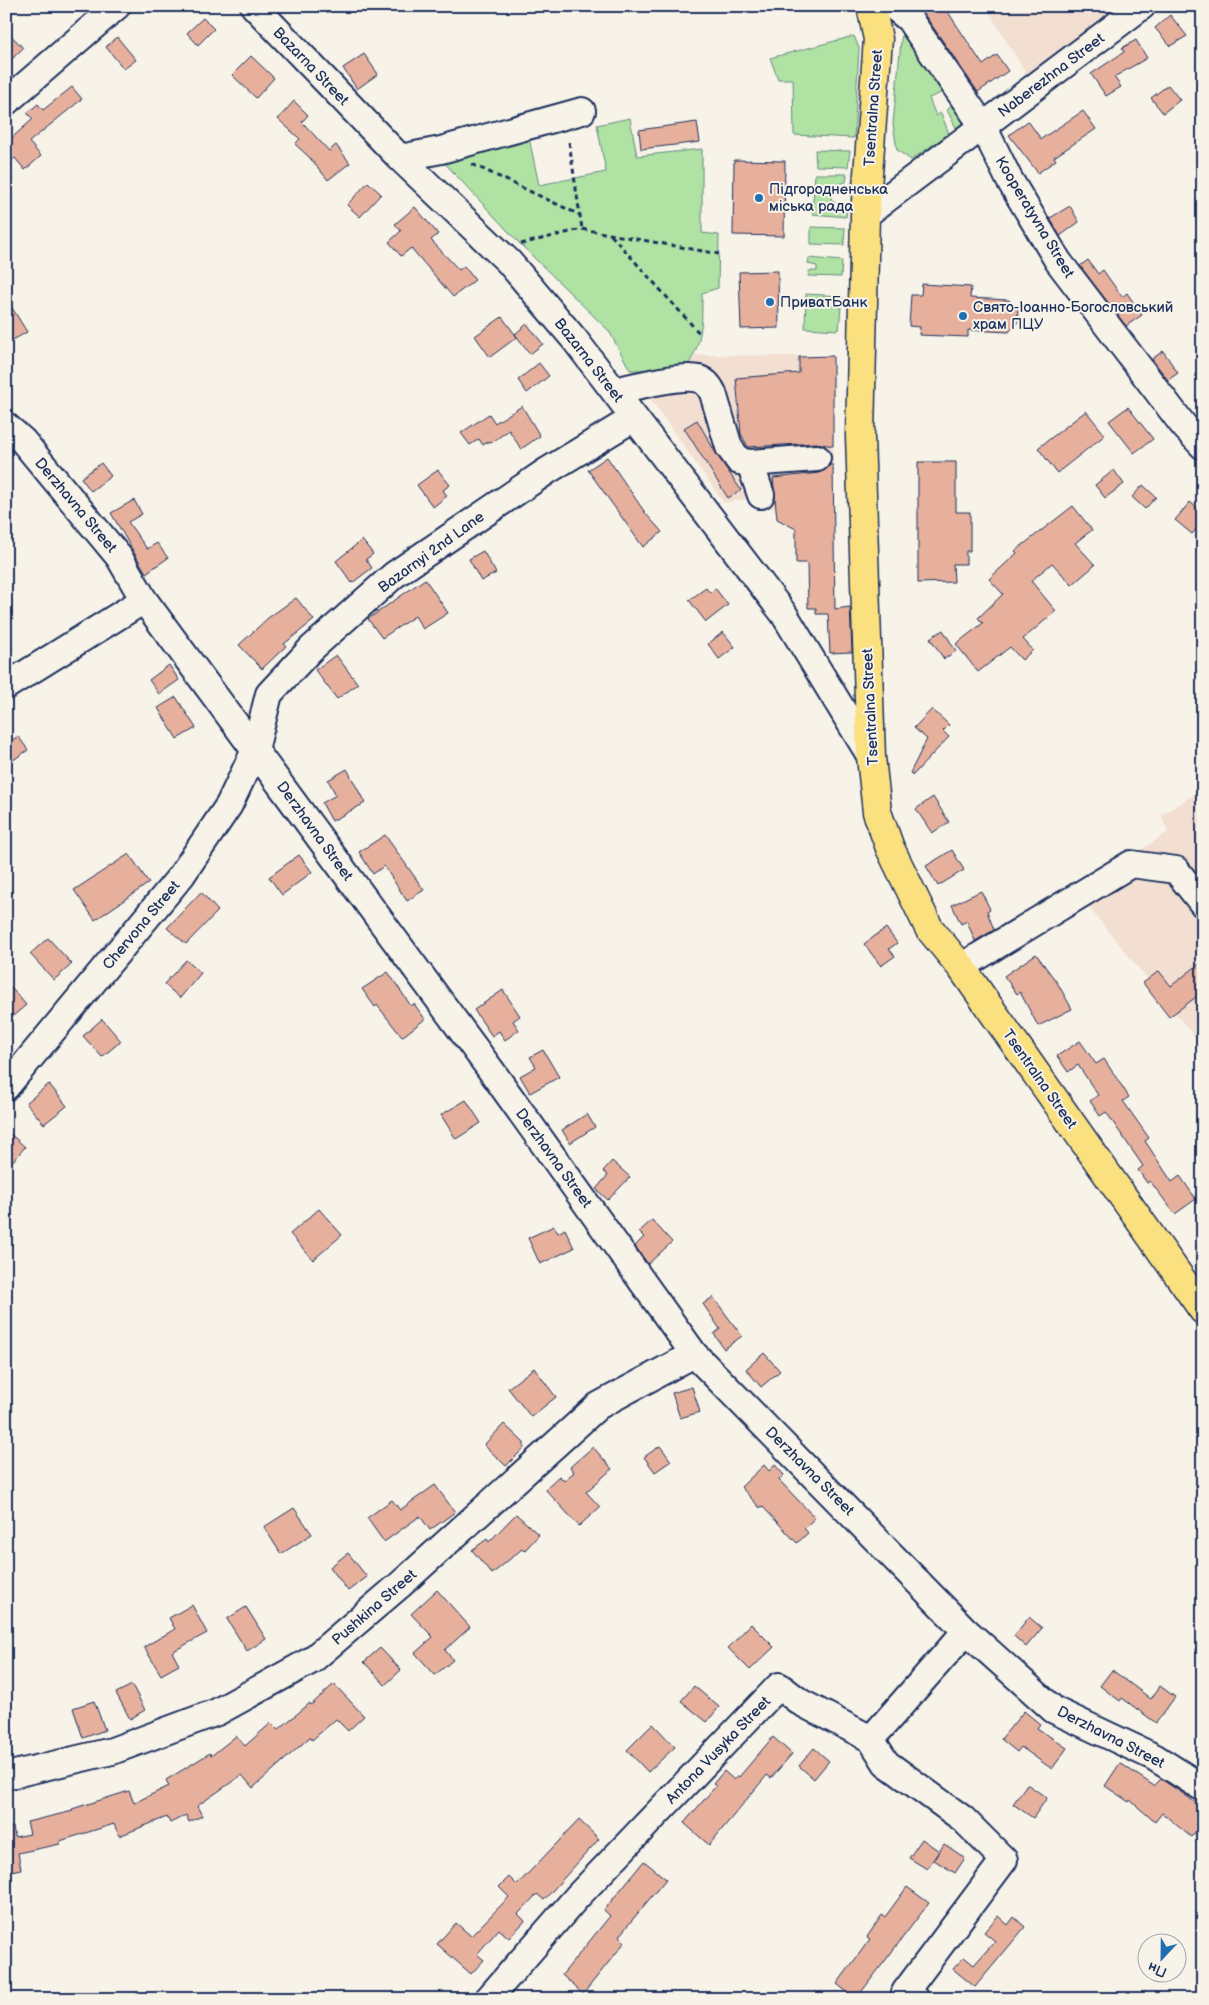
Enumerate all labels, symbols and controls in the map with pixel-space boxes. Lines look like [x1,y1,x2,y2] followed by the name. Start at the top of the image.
[269,23,353,110] street label: Bazarna Street
[994,29,1109,122] street label: Naberezhna Street
[860,49,887,167] street label: Tsentralna Street
[991,153,1079,282] street label: Kooperatyvna Street
[769,180,888,216] place label: Підгородненська міська рада
[753,192,765,204] marker: Підгородненська міська рада
[780,293,868,312] place label: ПриватБанк
[764,296,776,308] marker: ПриватБанк
[973,298,1173,334] place label: Свято-Іоанно-Богословський храм ПЦУ
[957,310,969,322] marker: Свято-Іоанно-Богословський храм ПЦУ
[550,314,628,406] street label: Bazarna Street
[30,454,121,557] street label: Derzhavna Street
[375,507,488,597] street label: Bazarnyi 2nd Lane
[858,648,883,766] street label: Tsentralna Street
[272,778,357,885] street label: Derzhavna Street
[99,877,184,974] street label: Chervona Street
[998,1026,1081,1133] street label: Tsentralna Street
[511,1105,596,1212] street label: Derzhavna Street
[761,1423,858,1520] street label: Derzhavna Street
[328,1565,421,1649] street label: Pushkina Street
[662,1692,775,1808] street label: Antona Vusyka Street
[1054,1702,1168,1773] street label: Derzhavna Street
[1136,1932,1186,1982] north arrow
[1145,1958,1169,1981] text: Пн

